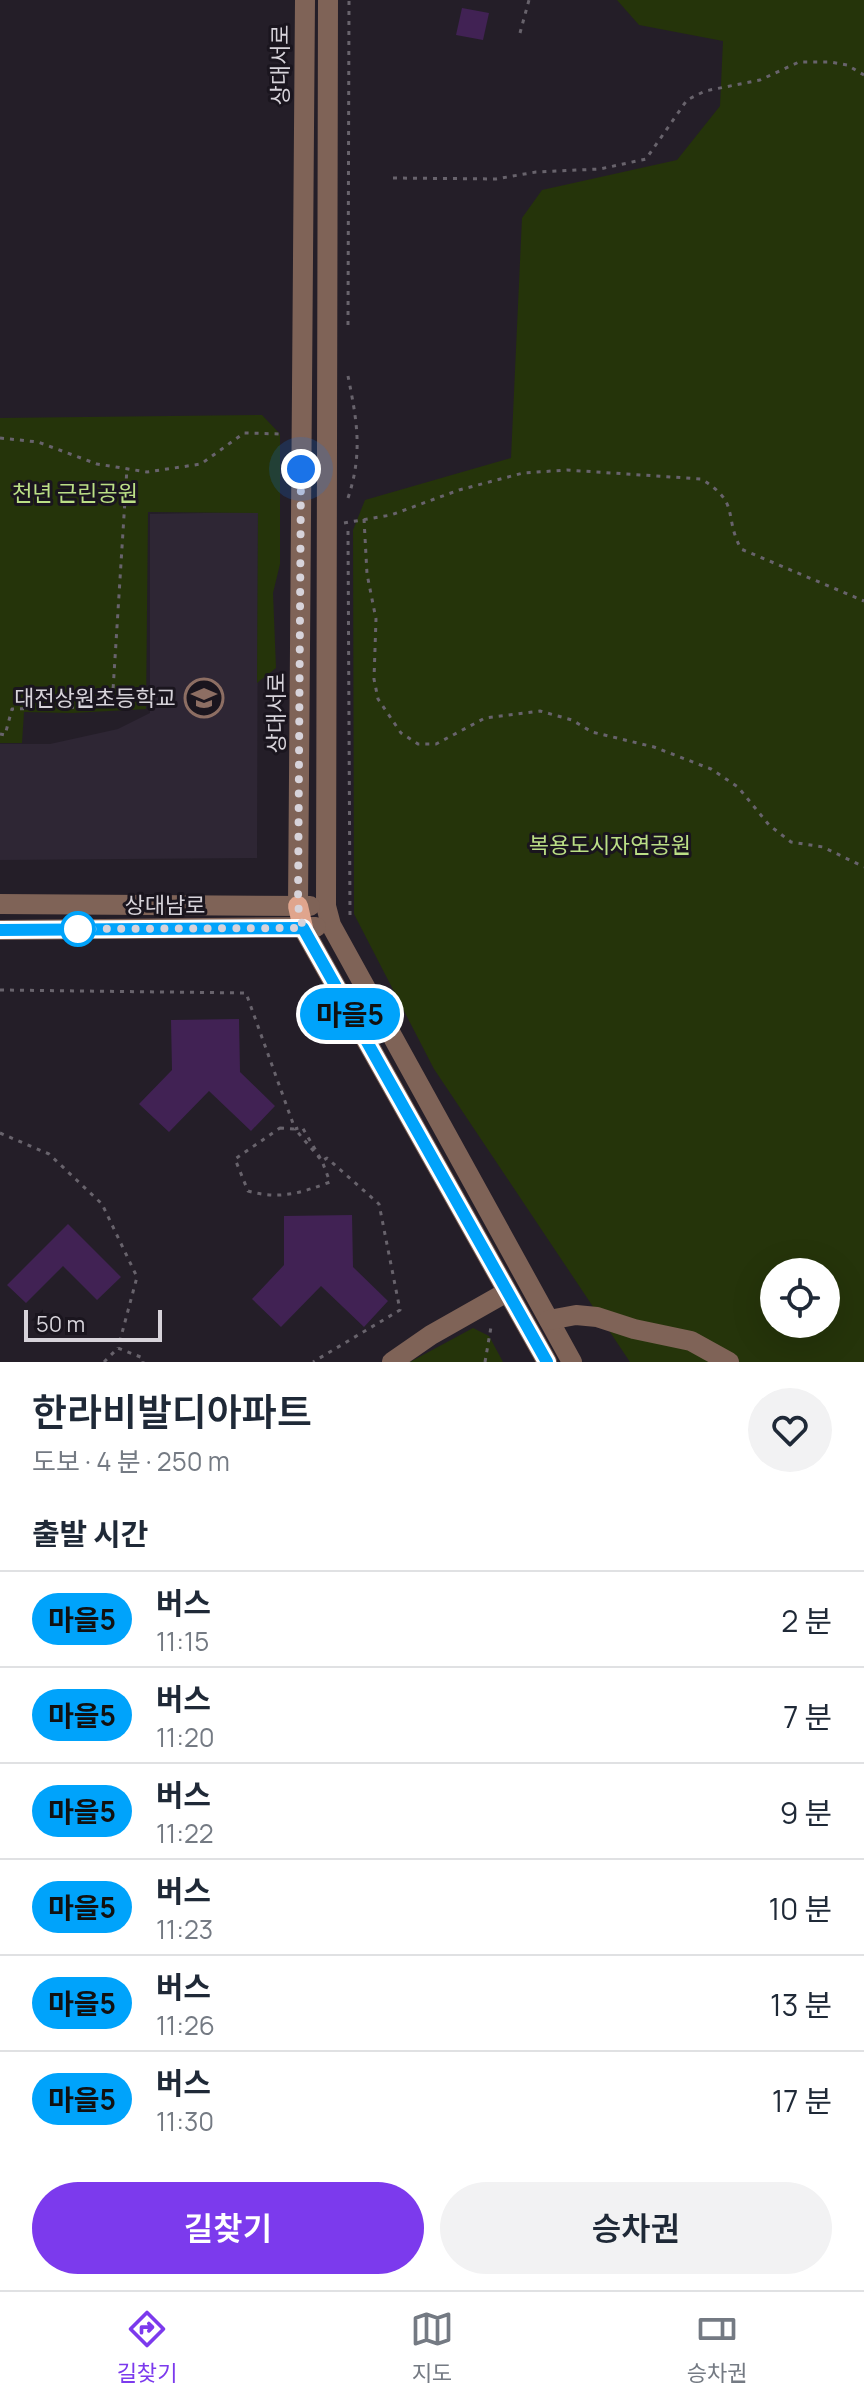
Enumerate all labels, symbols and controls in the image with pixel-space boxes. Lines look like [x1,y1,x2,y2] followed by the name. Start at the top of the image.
[265,25,295,105] street label: 상대서로
[281,449,321,489] your location
[12,478,138,508] park label: 천년 근린공원
[261,673,291,753] street label: 상대서로
[183,677,225,719] school or university icon: 대전상원초등학교
[14,683,176,713] place label: 대전상원초등학교
[529,830,691,860] park label: 복용도시자연공원
[125,890,205,920] street label: 상대남로
[61,912,95,946] unlabelled marker
[304,988,396,1040] line badge: 마을5
[316,995,384,1033] text: 마을5
[760,1258,840,1338] map controls
[760,1258,840,1338] button: locate
[24,1306,162,1342] scale bar
[36,1309,85,1339] text: 50 m
[32,1385,312,1437] text: 한라비발디아파트
[748,1388,832,1472] button: heart
[32,1443,230,1479] text: 도보 · 4 분 · 250 m
[32,1513,148,1554] text: 출발 시간
[156,1582,211,1623] text: 버스
[48,1600,116,1638] text: 마을5
[781,1600,832,1641] text: 2 분
[156,1623,209,1659] text: 11:15
[156,1678,211,1719] text: 버스
[48,1696,116,1734] text: 마을5
[783,1696,832,1737] text: 7 분
[156,1719,215,1755] text: 11:20
[156,1774,211,1815] text: 버스
[48,1792,116,1830] text: 마을5
[780,1792,832,1833] text: 9 분
[156,1815,214,1851] text: 11:22
[156,1870,211,1911] text: 버스
[48,1888,116,1926] text: 마을5
[768,1888,832,1929] text: 10 분
[156,1911,213,1947] text: 11:23
[156,1966,211,2007] text: 버스
[48,1984,116,2022] text: 마을5
[770,1984,832,2025] text: 13 분
[156,2007,215,2043] text: 11:26
[156,2062,211,2103] text: 버스
[48,2080,116,2118] text: 마을5
[772,2080,832,2121] text: 17 분
[156,2103,214,2139] text: 11:30
[32,2182,424,2274] button: 길찾기
[440,2182,832,2274] button: 승차권
[116,2307,177,2388] tab: 길찾기
[410,2307,454,2388] tab: 지도
[687,2307,748,2388] tab: 승차권

